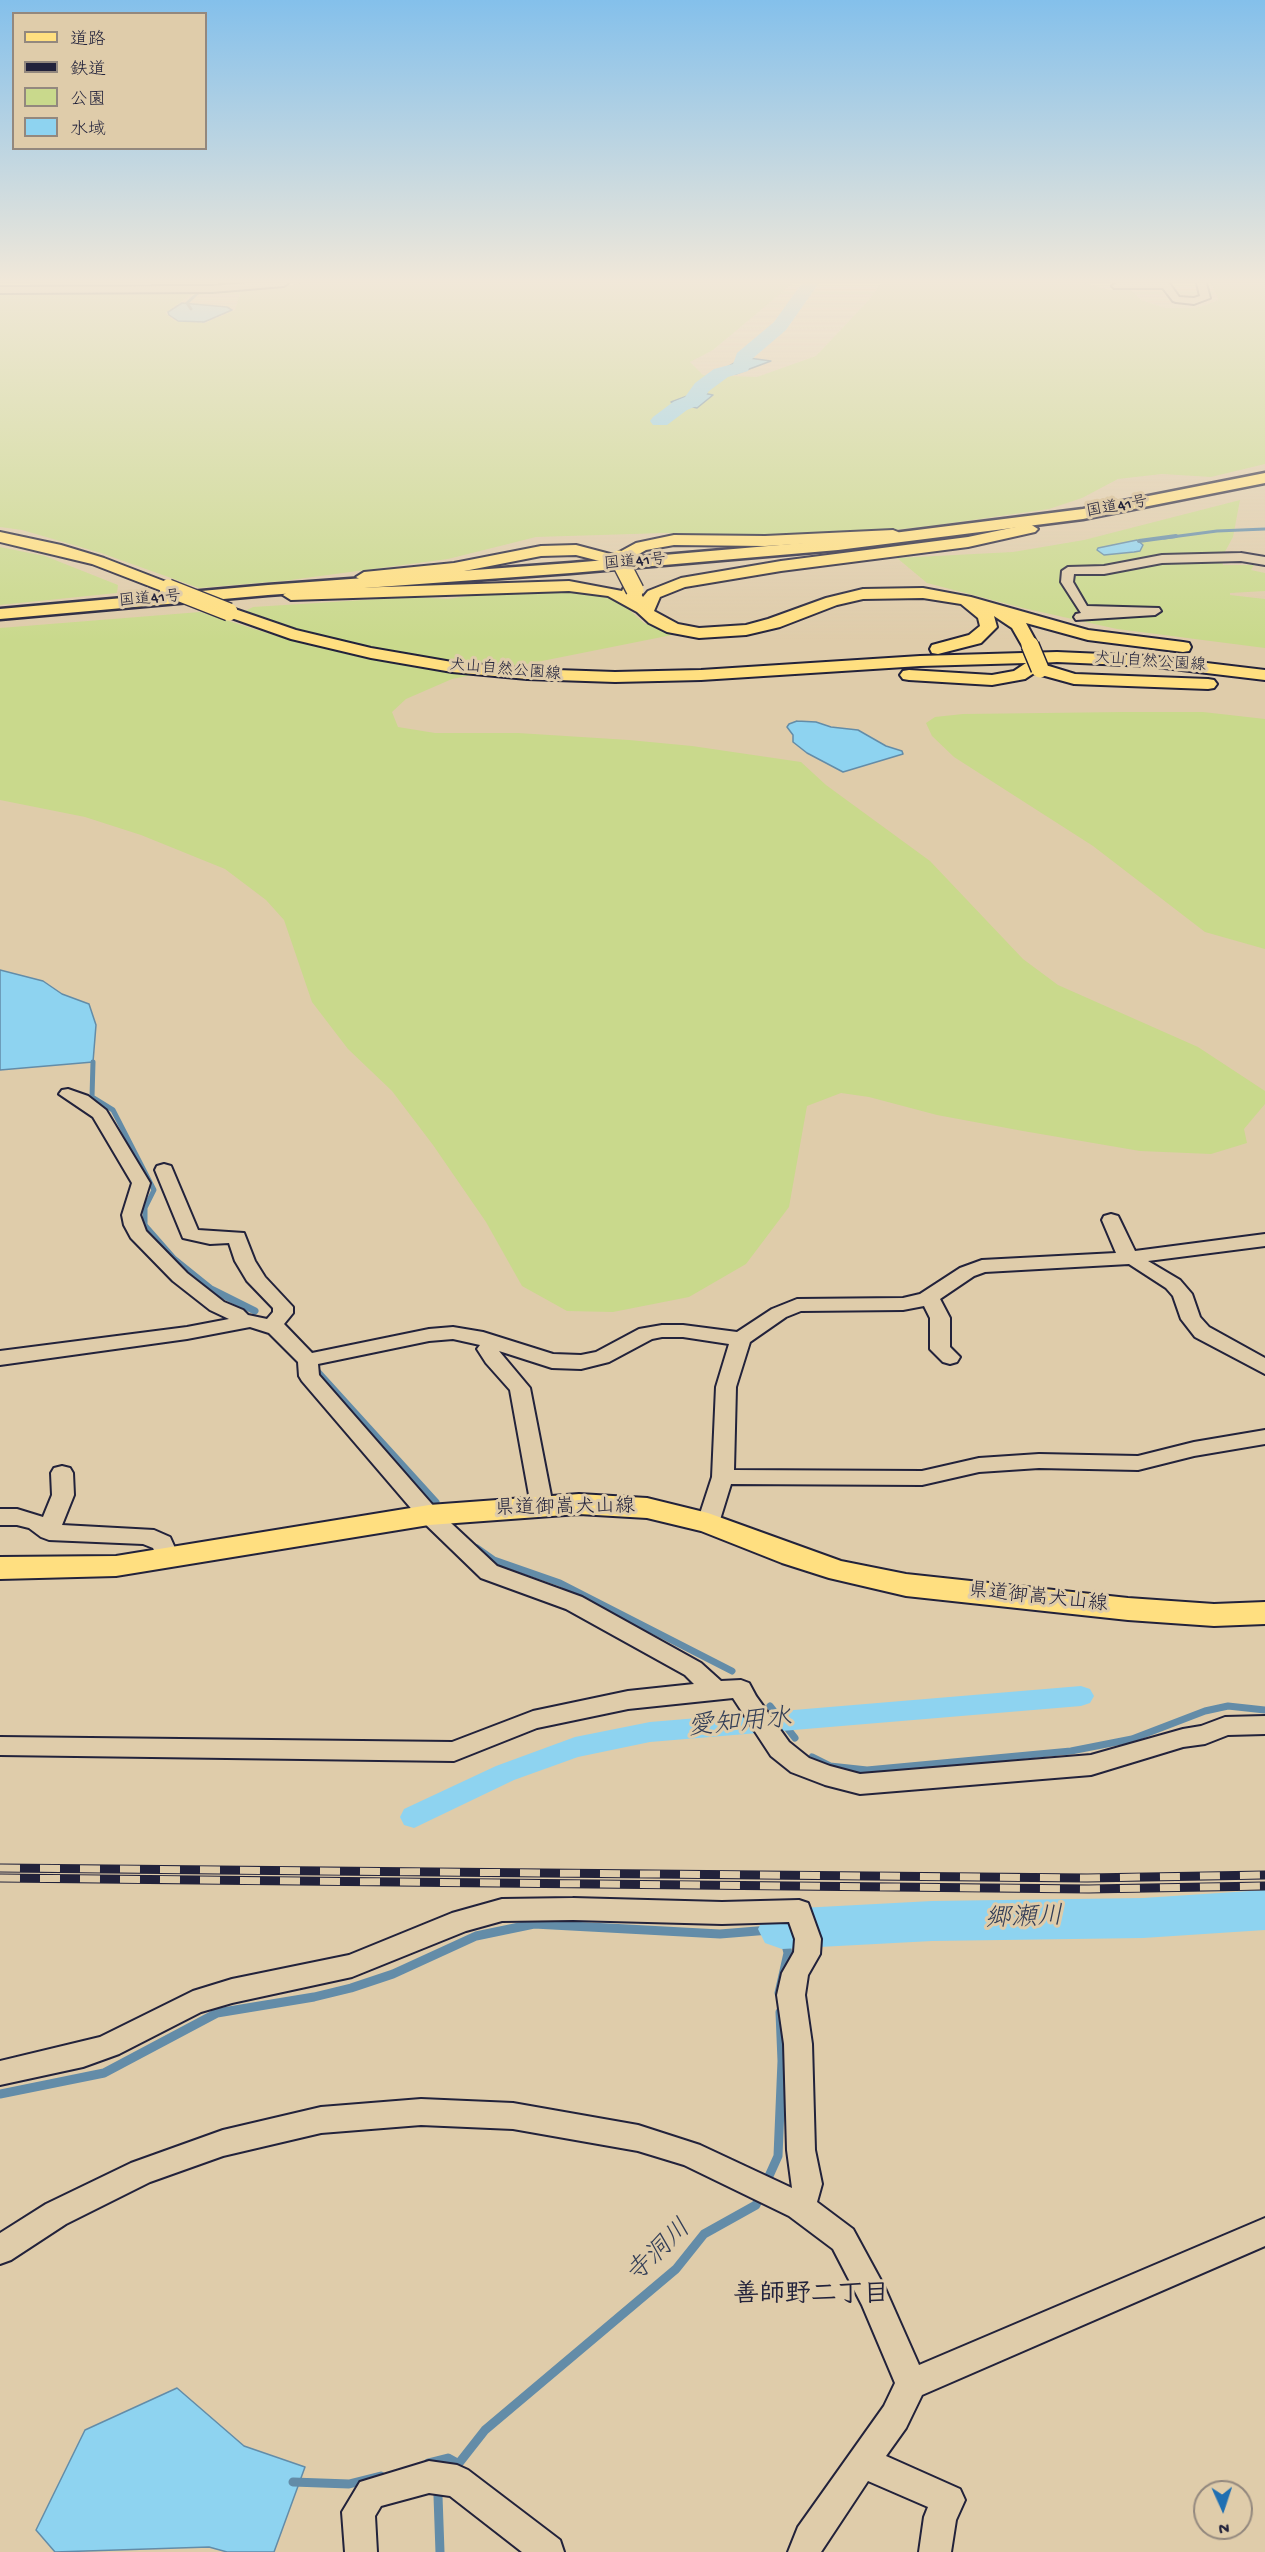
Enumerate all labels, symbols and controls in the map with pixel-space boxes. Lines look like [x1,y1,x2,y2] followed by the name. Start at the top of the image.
[12,12,207,150] legend
[70,30,106,51] text: 道路
[70,60,106,81] text: 鉄道
[70,90,106,111] text: 公園
[70,120,106,141] text: 水域
[1085,493,1149,523] street label: 国道41号
[603,551,667,575] street label: 国道41号
[118,588,182,612] street label: 国道41号
[1093,650,1207,676] street label: 犬山自然公園線
[448,657,562,685] street label: 犬山自然公園線
[495,1496,635,1522] street label: 県道御嵩犬山線
[967,1580,1109,1618] street label: 県道御嵩犬山線
[687,1705,793,1745] water label: 愛知用水
[984,1903,1064,1937] water label: 郷瀬川
[621,2215,699,2291] water label: 寺洞川
[733,2281,889,2313] district label: 善師野二丁目
[1193,2480,1253,2540] north arrow
[1218,2517,1230,2536] text: N

